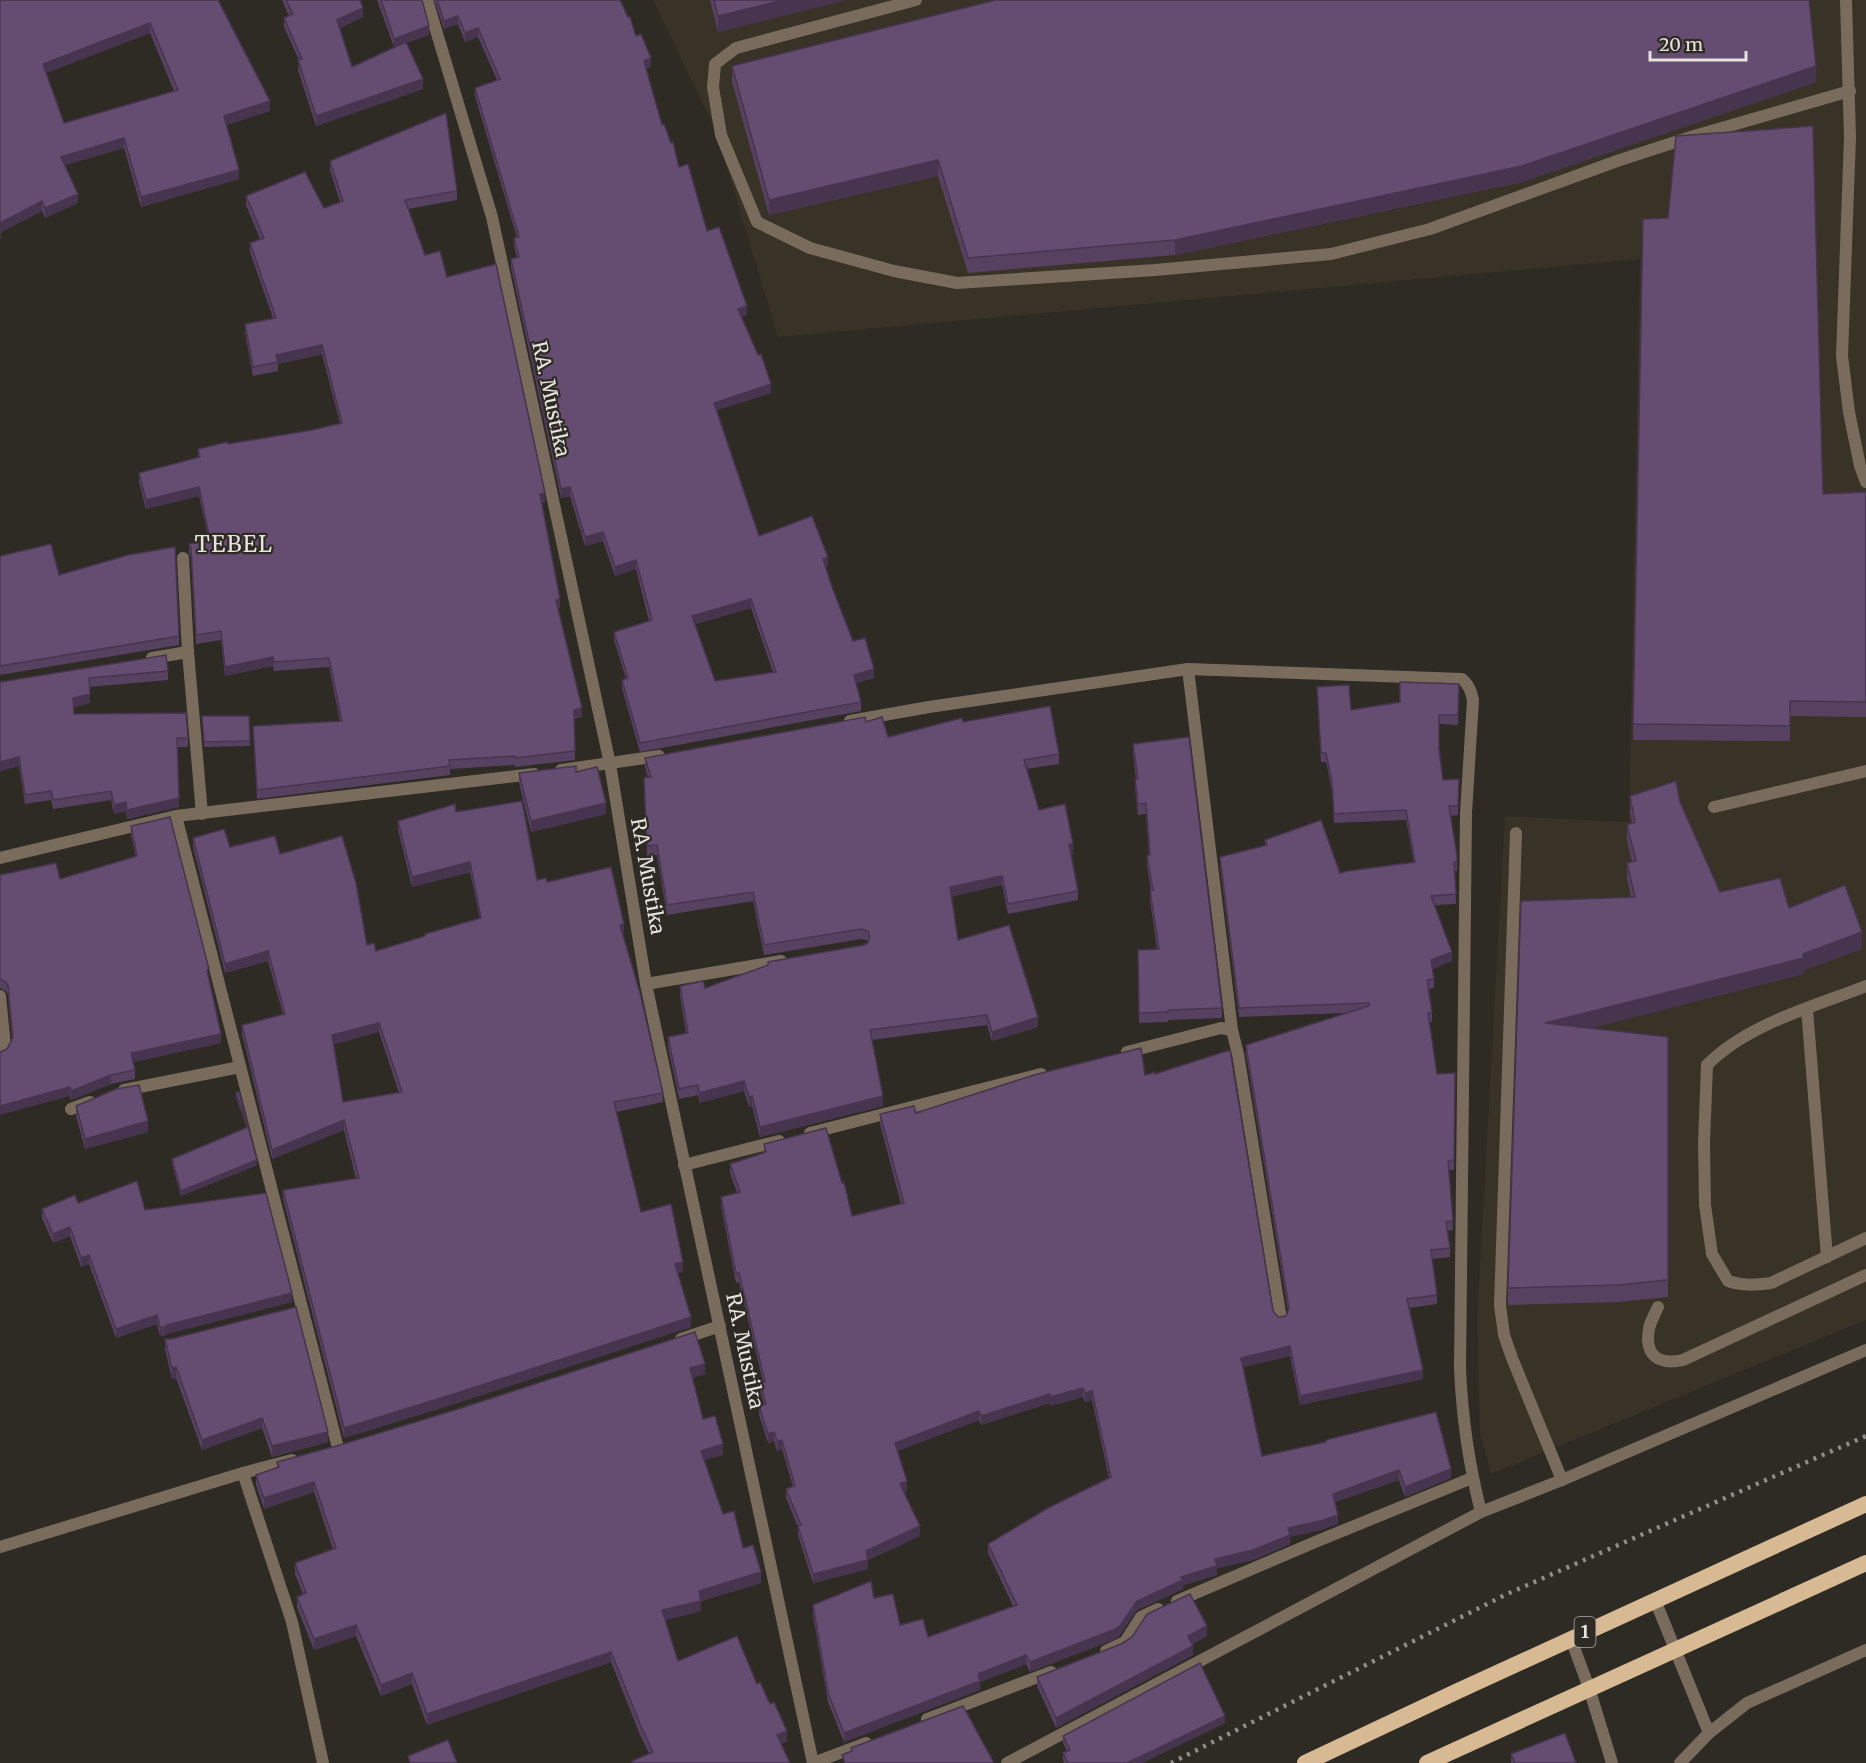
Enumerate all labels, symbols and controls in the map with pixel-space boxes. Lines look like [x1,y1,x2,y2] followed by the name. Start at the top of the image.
[1650,24,1746,62] scale bar
[1659,33,1703,56] text: 20 m
[527,339,576,459] street label: RA. Mustika
[195,530,273,558] district label: TEBEL
[626,816,671,936] street label: RA. Mustika
[721,1291,770,1411] street label: RA. Mustika
[1574,1617,1596,1647] road number: 1

